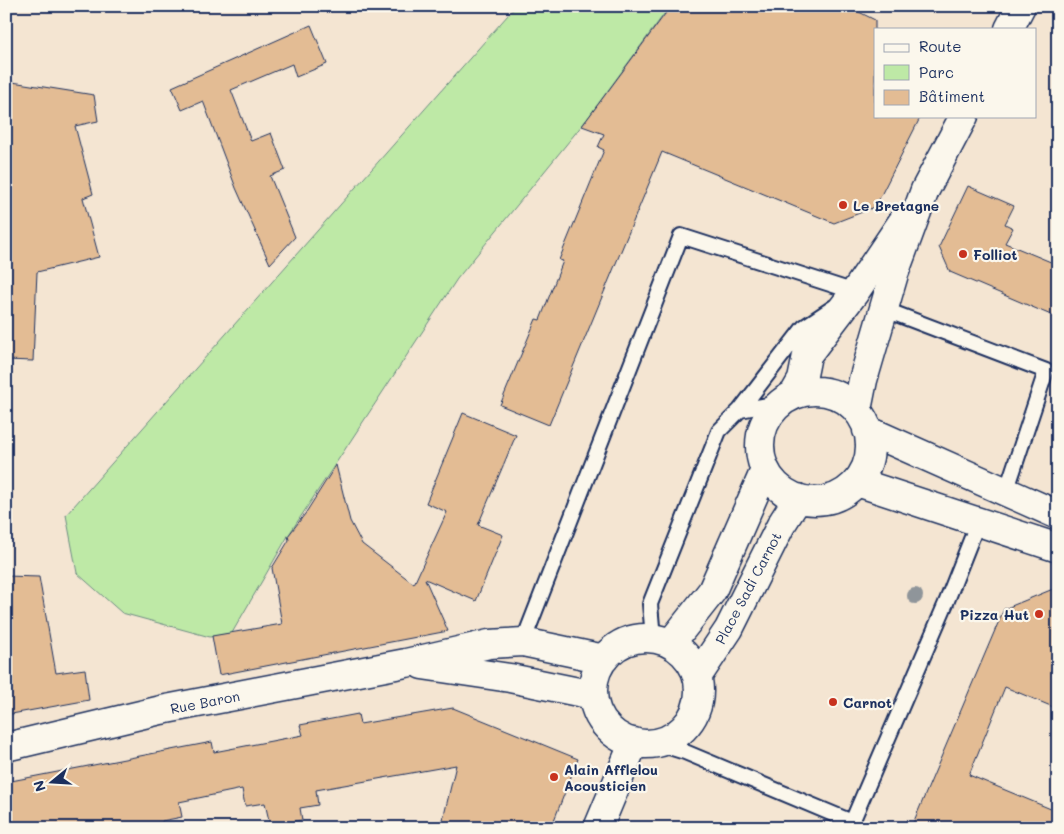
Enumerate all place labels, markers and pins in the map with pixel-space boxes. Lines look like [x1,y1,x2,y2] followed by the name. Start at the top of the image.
[853,196,939,215] place label: Le Bretagne
[837,199,849,211] marker: Le Bretagne
[973,245,1017,264] place label: Folliot
[957,248,969,260] marker: Folliot
[960,605,1029,624] place label: Pizza Hut
[1033,608,1045,620] marker: Pizza Hut
[843,693,892,712] place label: Carnot
[827,696,839,708] marker: Carnot
[564,760,658,795] place label: Alain Afflelou Acousticien
[548,771,560,783] marker: Alain Afflelou Acousticien

